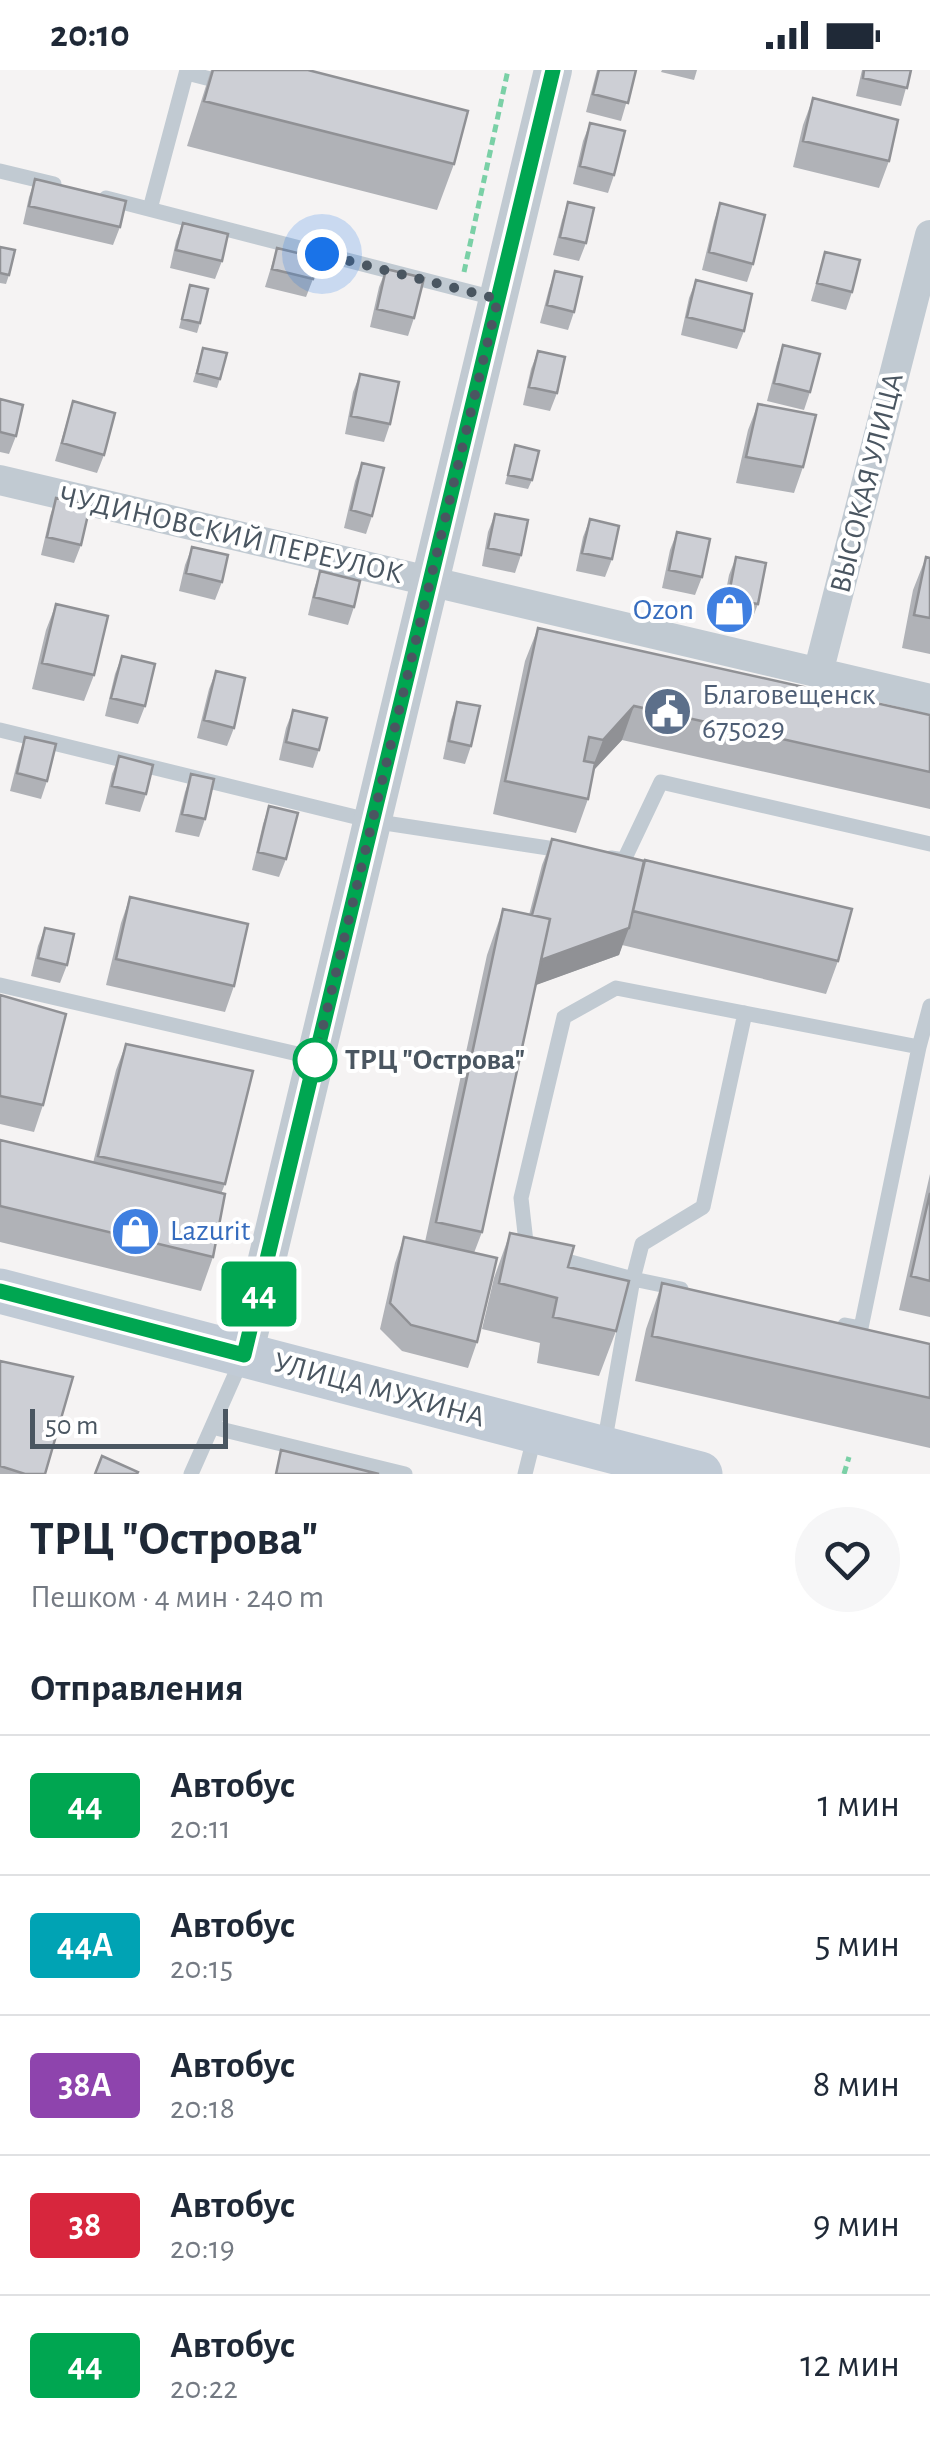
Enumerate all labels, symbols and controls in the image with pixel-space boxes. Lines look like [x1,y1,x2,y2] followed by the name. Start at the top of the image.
[50,16,130,54] text: 20:10
[297,229,347,279] your location
[825,370,909,596] street label: ВЫСОКАЯ УЛИЦА
[56,480,406,589] street label: ЧУДИНОВСКИЙ ПЕРЕУЛОК
[703,584,755,636] shop icon: Ozon
[633,595,694,625] place label: Ozon
[702,680,876,744] place label: Благовещенск 675029
[641,686,693,738] public building icon: Благовещенск 675029
[294,1039,336,1081] marker: ТРЦ "Острова"
[345,1045,525,1075] place label: ТРЦ "Острова"
[109,1205,161,1257] shop icon: Lazurit
[170,1216,251,1246] place label: Lazurit
[214,1262,304,1326] line badge: 44
[241,1277,277,1312] text: 44
[270,1347,488,1433] street label: УЛИЦА МУХИНА
[30,1404,228,1448] scale bar
[45,1412,99,1440] text: 50 m
[795,1507,900,1612] button: heart
[30,1516,318,1564] text: ТРЦ "Острова"
[30,1581,324,1613] text: Пешком · 4 мин · 240 m
[30,1670,244,1708] text: Отправления
[170,1767,295,1805] text: Автобус
[818,1786,900,1824] text: 1 мин
[67,1788,103,1823] text: 44
[170,1812,231,1844] text: 20:11
[170,1907,295,1945] text: Автобус
[815,1926,900,1964] text: 5 мин
[57,1928,113,1963] text: 44А
[170,1952,233,1984] text: 20:15
[170,2047,295,2085] text: Автобус
[813,2066,900,2104] text: 8 мин
[58,2068,112,2103] text: 38А
[170,2092,235,2124] text: 20:18
[170,2187,295,2225] text: Автобус
[813,2206,900,2244] text: 9 мин
[69,2208,101,2243] text: 38
[170,2232,235,2264] text: 20:19
[170,2327,295,2365] text: Автобус
[800,2346,900,2384] text: 12 мин
[67,2348,103,2383] text: 44
[170,2372,238,2404] text: 20:22

